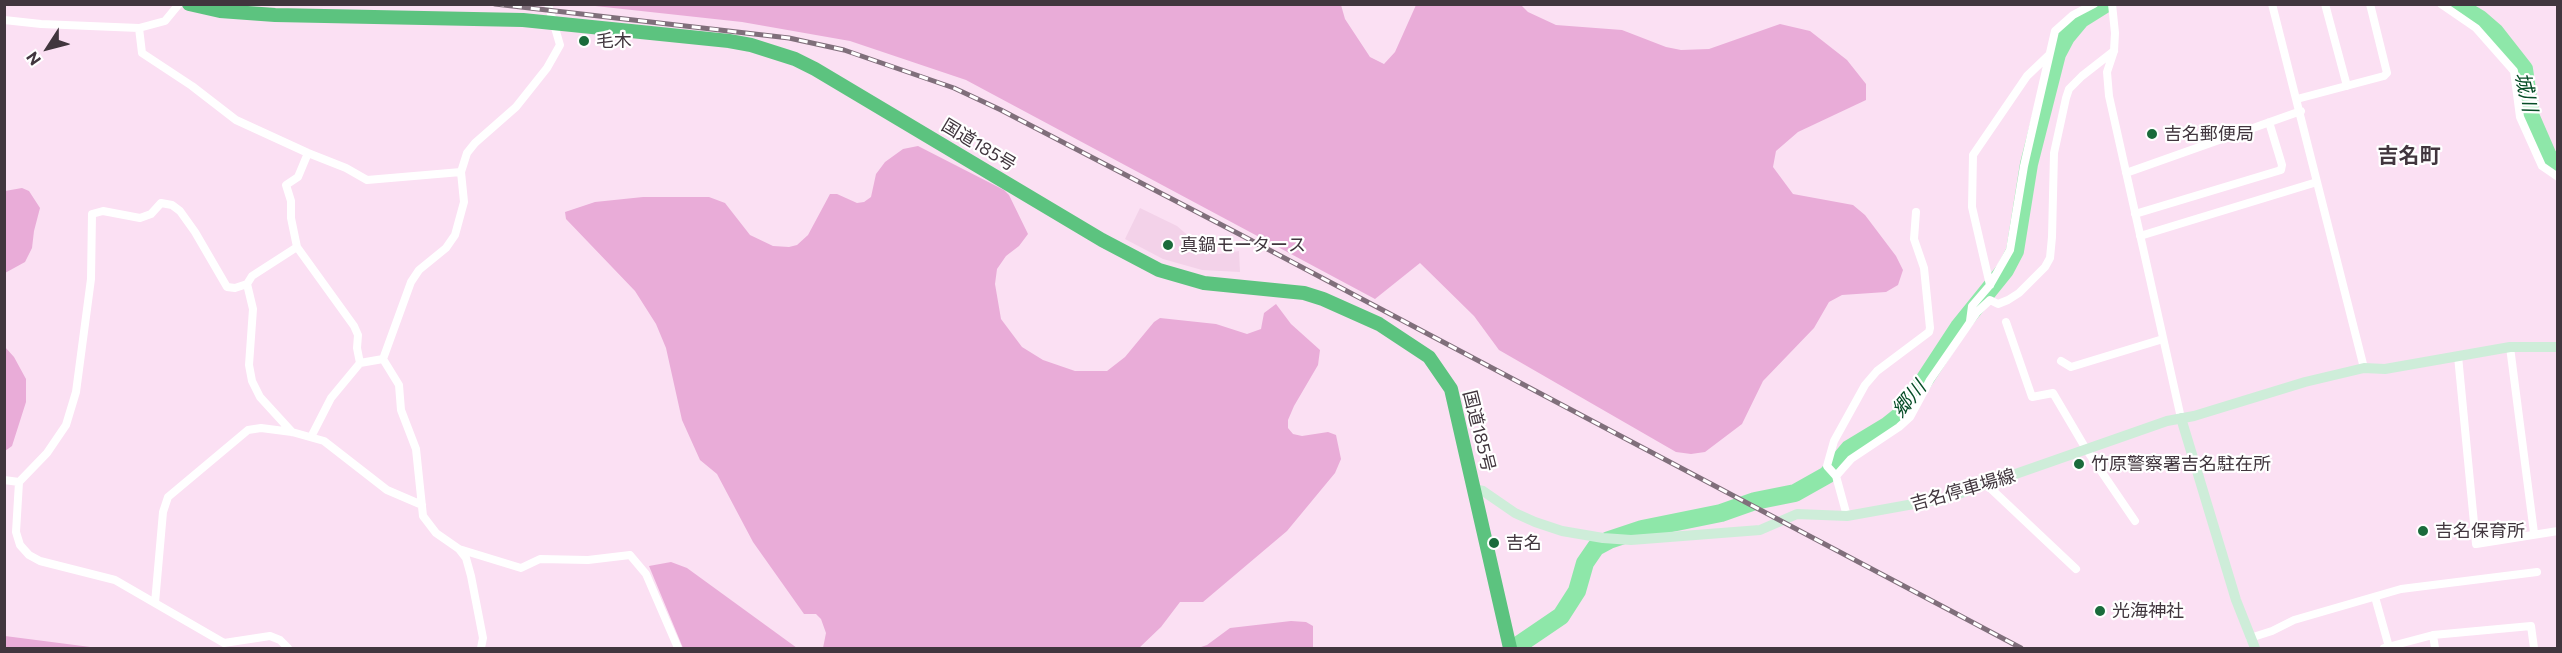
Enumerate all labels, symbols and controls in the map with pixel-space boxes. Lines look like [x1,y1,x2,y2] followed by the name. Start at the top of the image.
[18,18,78,78] north arrow
[596,30,632,52] place label: 毛木
[577,34,591,48] marker: 毛木
[22,48,44,69] text: N
[2510,70,2542,114] water label: 城川
[938,114,1020,176] street label: 国道185号
[2164,123,2254,145] place label: 吉名郵便局
[2145,127,2159,141] marker: 吉名郵便局
[2378,143,2440,169] district label: 吉名町
[1180,234,1306,256] place label: 真鍋モータース
[1161,238,1175,252] marker: 真鍋モータース
[1887,376,1931,422] water label: 郷川
[1458,388,1500,474] street label: 国道185号
[2091,453,2271,475] place label: 竹原警察署吉名駐在所
[2072,457,2086,471] marker: 竹原警察署吉名駐在所
[1908,465,2018,515] street label: 吉名停車場線
[2435,520,2525,542] place label: 吉名保育所
[2416,524,2430,538] marker: 吉名保育所
[1506,532,1542,554] place label: 吉名
[1487,536,1501,550] marker: 吉名
[2112,600,2184,622] place label: 光海神社
[2093,604,2107,618] marker: 光海神社

